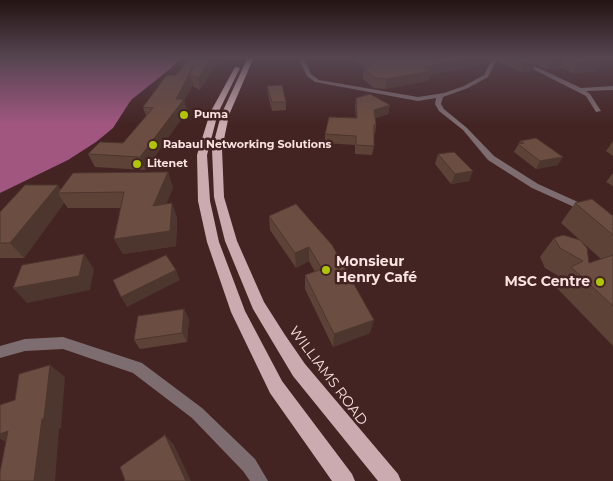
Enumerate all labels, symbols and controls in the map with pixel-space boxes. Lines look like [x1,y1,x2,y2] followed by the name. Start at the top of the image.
[194,108,228,122] place label: Puma
[178,109,190,121] marker: Puma
[163,138,331,152] place label: Rabaul Networking Solutions
[147,139,159,151] marker: Rabaul Networking Solutions
[147,157,188,171] place label: Litenet
[131,158,143,170] marker: Litenet
[336,254,417,286] place label: Monsieur Henry Café
[320,264,332,276] marker: Monsieur Henry Café
[504,274,590,290] place label: MSC Centre
[594,276,606,288] marker: MSC Centre
[285,323,371,429] street label: WILLIAMS ROAD

